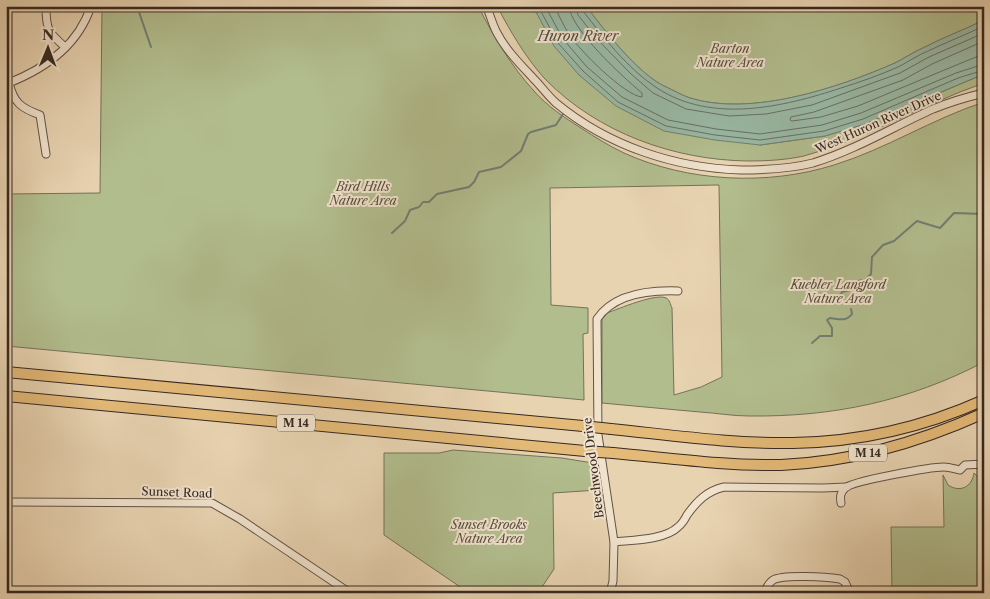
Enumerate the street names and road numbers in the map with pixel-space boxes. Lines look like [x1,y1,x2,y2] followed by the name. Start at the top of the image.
[812,87,944,157] street label: West Huron River Drive
[277,414,315,432] road number: M 14
[579,417,607,519] street label: Beechwood Drive
[849,444,887,462] road number: M 14
[141,483,214,501] street label: Sunset Road

